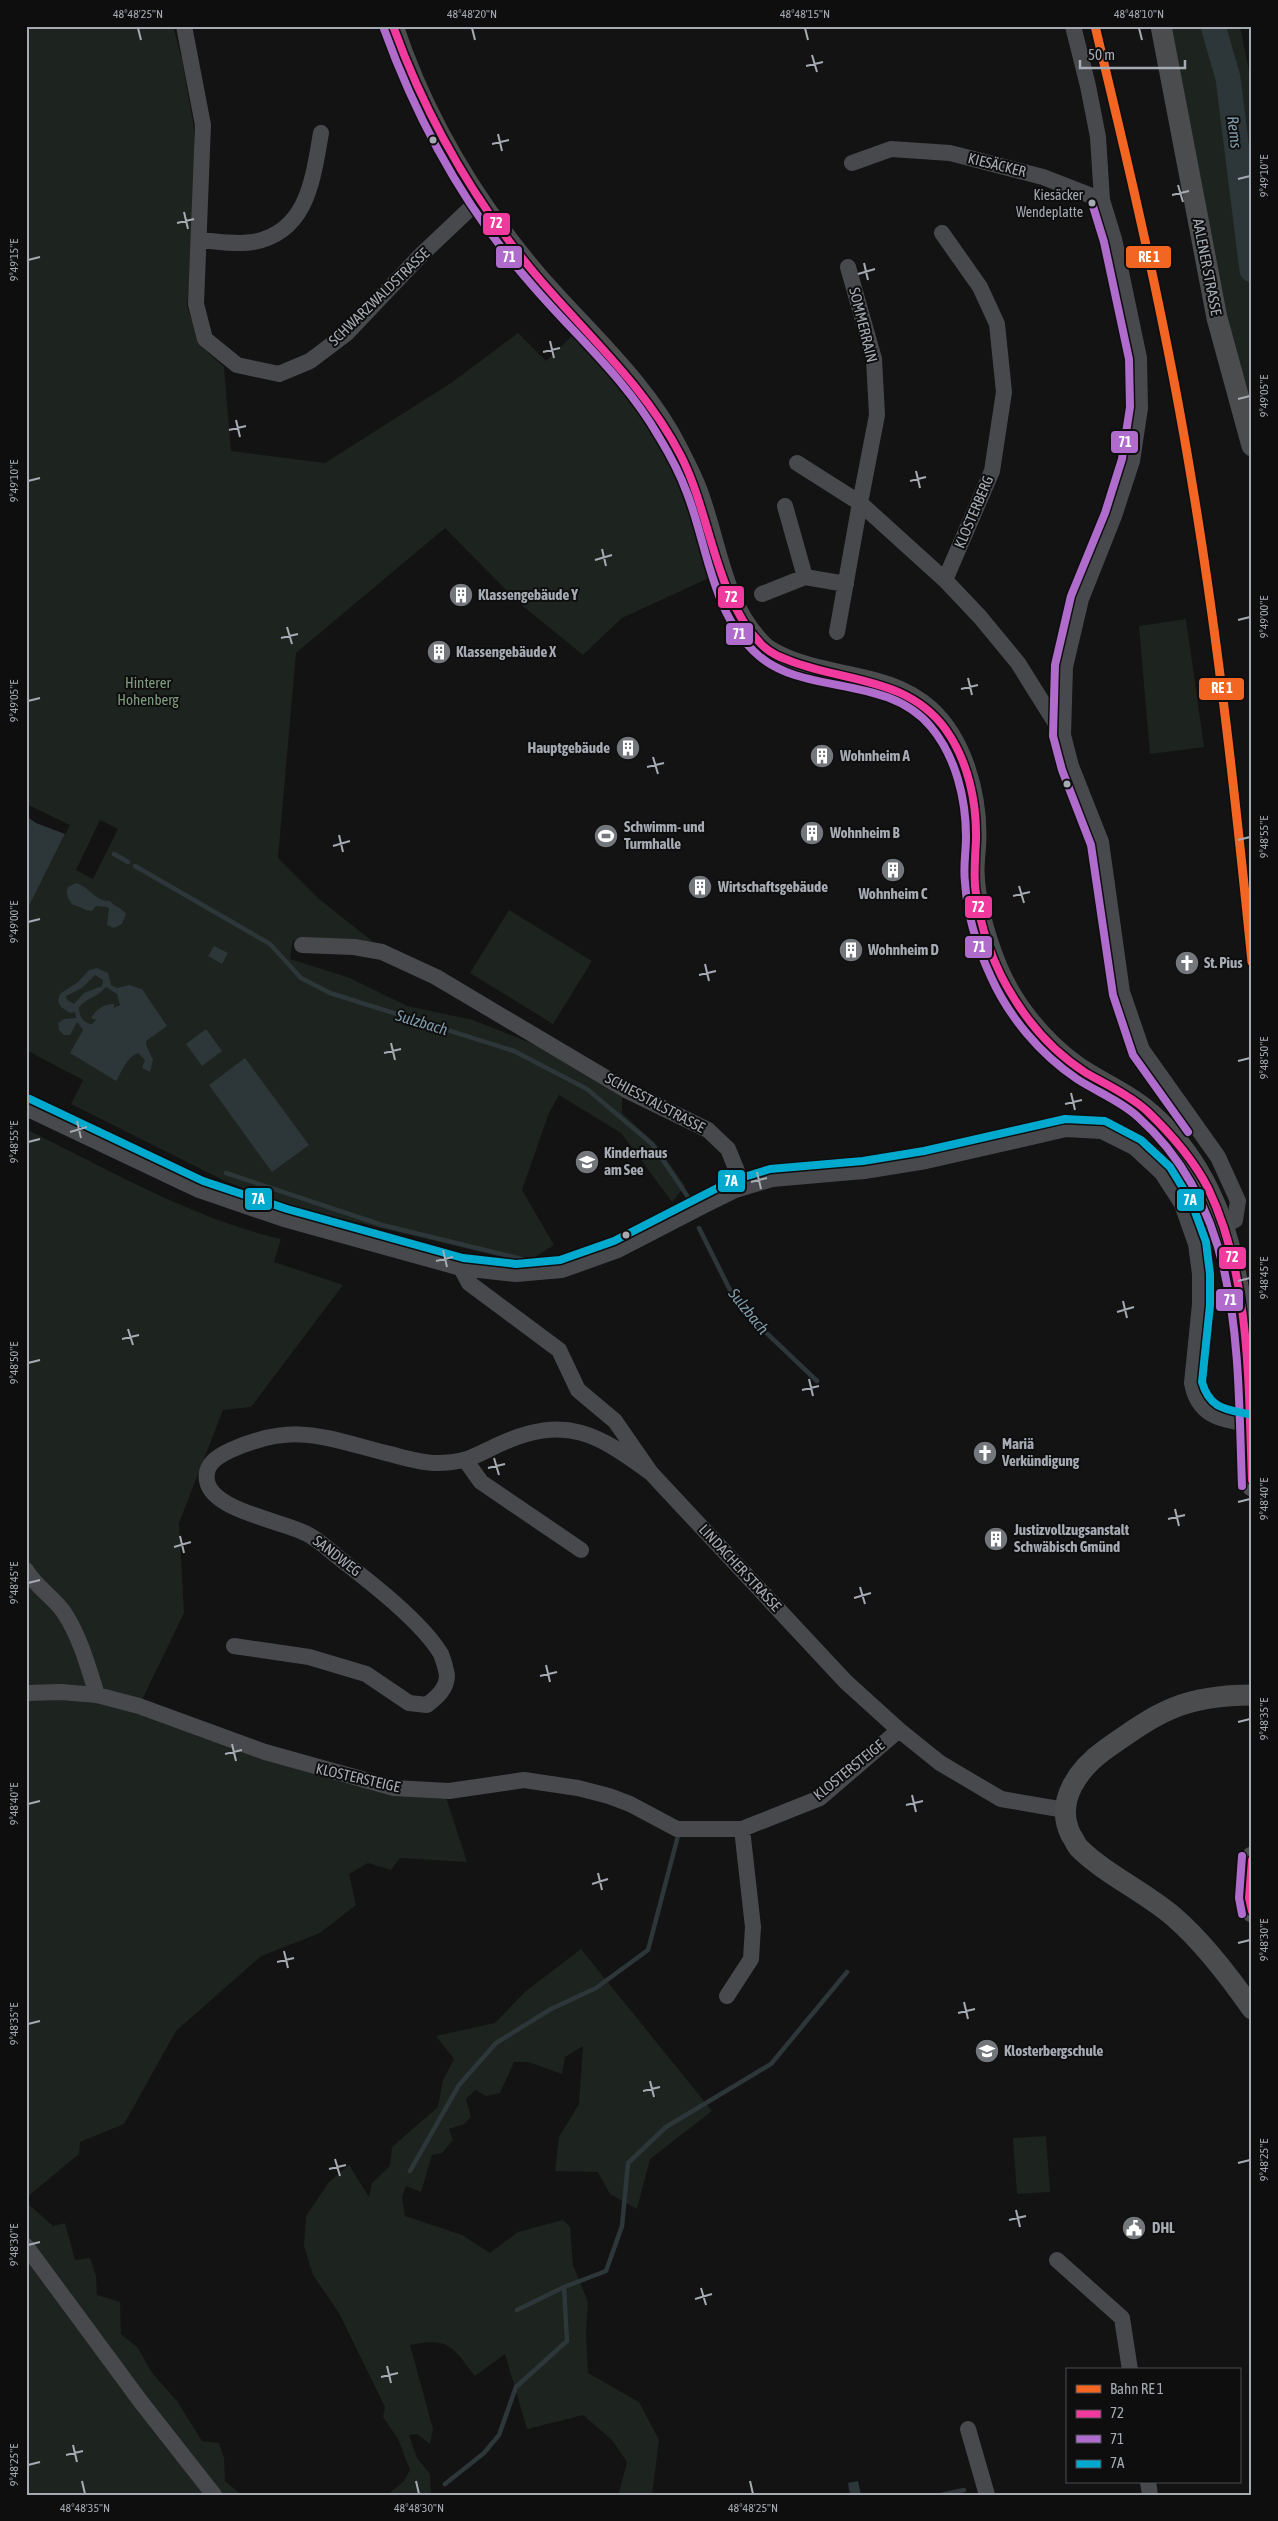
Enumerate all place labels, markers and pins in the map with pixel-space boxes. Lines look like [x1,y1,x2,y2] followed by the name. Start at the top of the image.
[428,135,438,145] unlabelled marker
[1016,187,1084,220] place label: Kiesäcker Wendeplatte
[1087,198,1097,208] marker: Kiesäcker Wendeplatte
[448,582,474,608] building icon: Klassengebäude Y
[478,586,578,603] place label: Klassengebäude Y
[426,639,452,665] building icon: Klassengebäude X
[456,643,556,660] place label: Klassengebäude X
[615,735,641,761] building icon: Hauptgebäude
[527,739,610,756] place label: Hauptgebäude
[809,743,835,769] building icon: Wohnheim A
[839,747,910,764] place label: Wohnheim A
[1062,779,1072,789] unlabelled marker
[624,818,705,852] place label: Schwimm- und Turmhalle
[799,820,825,846] building icon: Wohnheim B
[593,823,619,849] sports icon: Schwimm- und Turmhalle
[829,824,900,841] place label: Wohnheim B
[880,857,906,883] building icon: Wohnheim C
[687,874,713,900] building icon: Wirtschaftsgebäude
[717,878,828,895] place label: Wirtschaftsgebäude
[857,885,928,902] place label: Wohnheim C
[838,937,864,963] building icon: Wohnheim D
[867,941,939,958] place label: Wohnheim D
[1174,950,1200,976] church icon: St. Pius
[1204,954,1243,971] place label: St. Pius
[604,1144,668,1178] place label: Kinderhaus am See
[574,1149,600,1175] school or university icon: Kinderhaus am See
[621,1230,631,1240] unlabelled marker
[1001,1435,1080,1469] place label: Mariä Verkündigung
[972,1440,998,1466] church icon: Mariä Verkündigung
[1013,1521,1130,1555] place label: Justizvollzugsanstalt Schwäbisch Gmünd
[983,1526,1009,1552] building icon: Justizvollzugsanstalt Schwäbisch Gmünd
[974,2038,1000,2064] school or university icon: Klosterbergschule
[1004,2042,1103,2059] place label: Klosterbergschule
[1121,2215,1147,2241] public building icon: DHL
[1152,2219,1175,2236] place label: DHL

